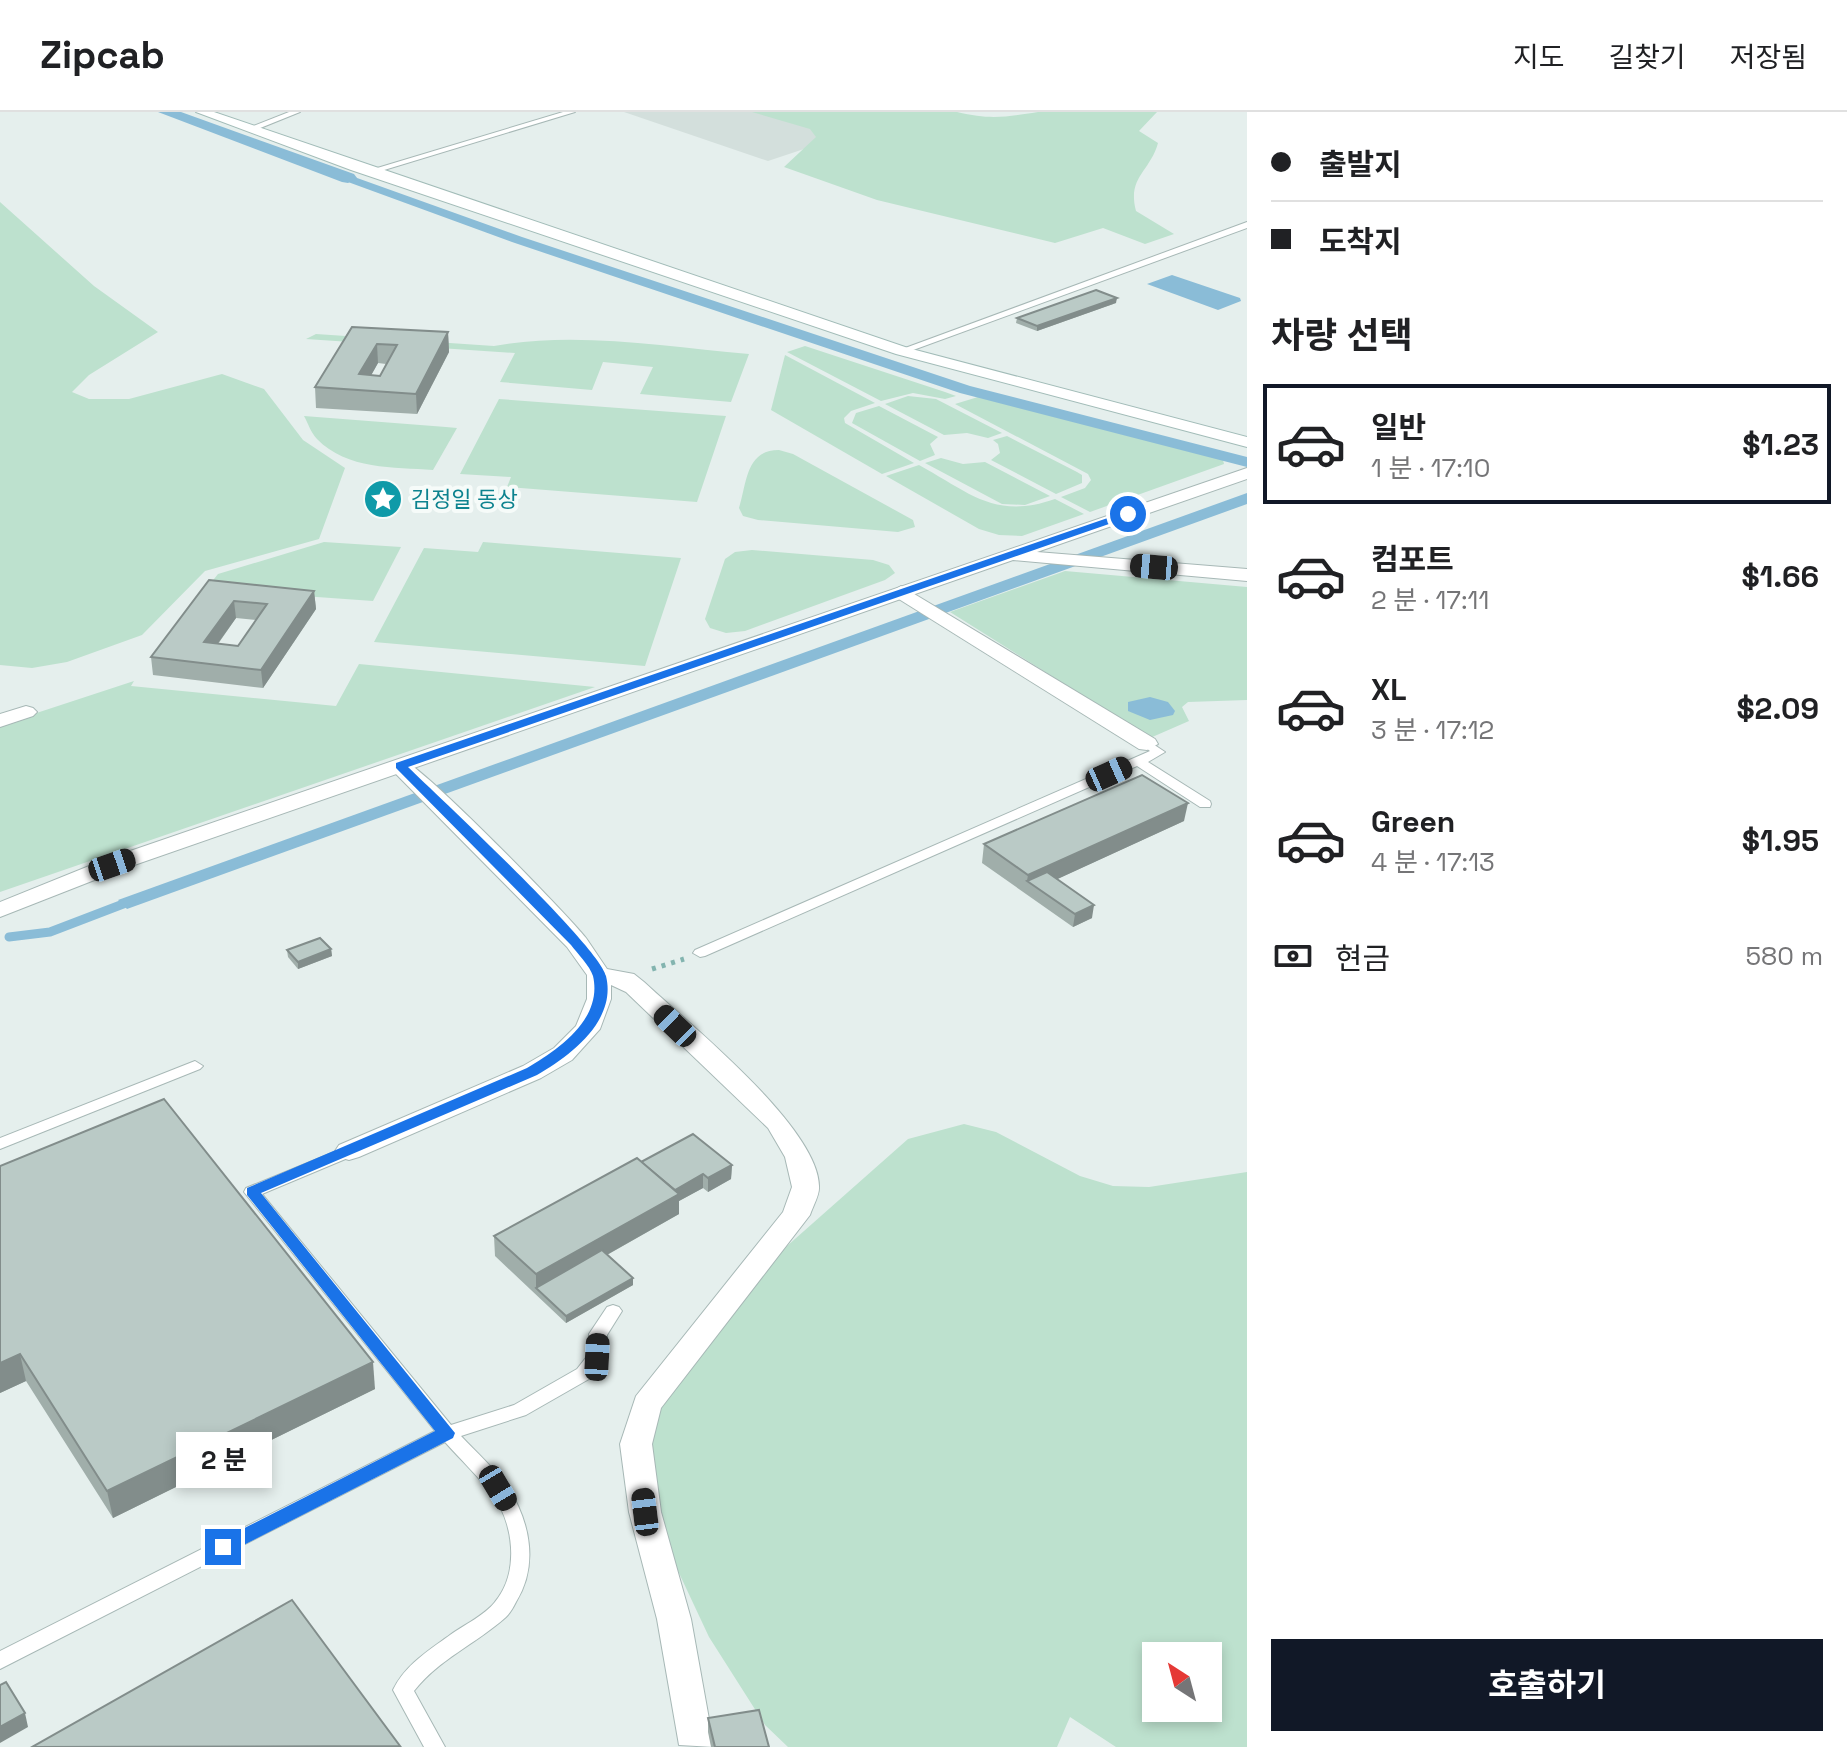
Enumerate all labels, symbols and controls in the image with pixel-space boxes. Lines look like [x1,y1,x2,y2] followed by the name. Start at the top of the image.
[40,31,165,79] text: Zipcab
[1513,39,1564,75] text: 지도
[1608,39,1686,75] text: 길찾기
[1730,39,1807,75] text: 저장됨
[1319,145,1402,184] text: 출발지
[1319,222,1402,261] text: 도착지
[1271,313,1413,359] text: 차량 선택
[1275,408,1347,480] icon: car
[1371,408,1426,447] text: 일반
[1742,425,1819,464] text: $1.23
[1371,451,1490,485] text: 1 분 · 17:10
[362,478,404,520] place icon: 김정일 동상
[411,485,518,513] place label: 김정일 동상
[1110,496,1146,532] route start
[1275,540,1347,612] icon: car
[1371,540,1454,579] text: 컴포트
[1129,553,1179,581] car
[1742,557,1819,596] text: $1.66
[1371,583,1489,617] text: 2 분 · 17:11
[1371,670,1407,709] text: XL
[1275,672,1347,744] icon: car
[1736,689,1819,728] text: $2.09
[1371,713,1494,747] text: 3 분 · 17:12
[1082,753,1136,795] car
[1371,802,1455,841] text: Green
[1275,804,1347,876] icon: car
[1742,821,1819,860] text: $1.95
[1371,845,1495,879] text: 4 분 · 17:13
[85,846,139,884] car
[1271,934,1315,978] icon: cash
[1335,939,1390,978] text: 현금
[1746,939,1823,973] text: 580 m
[649,1001,701,1051] car
[584,1332,610,1382] car
[175,1431,271,1487] callout: 2 분
[201,1443,247,1477] text: 2 분
[475,1461,521,1515] car
[630,1487,660,1537] car
[205,1529,241,1565] route end
[1271,1639,1823,1731] button: 호출하기
[1142,1642,1222,1722] north arrow
[1142,1642,1222,1722] map controls

